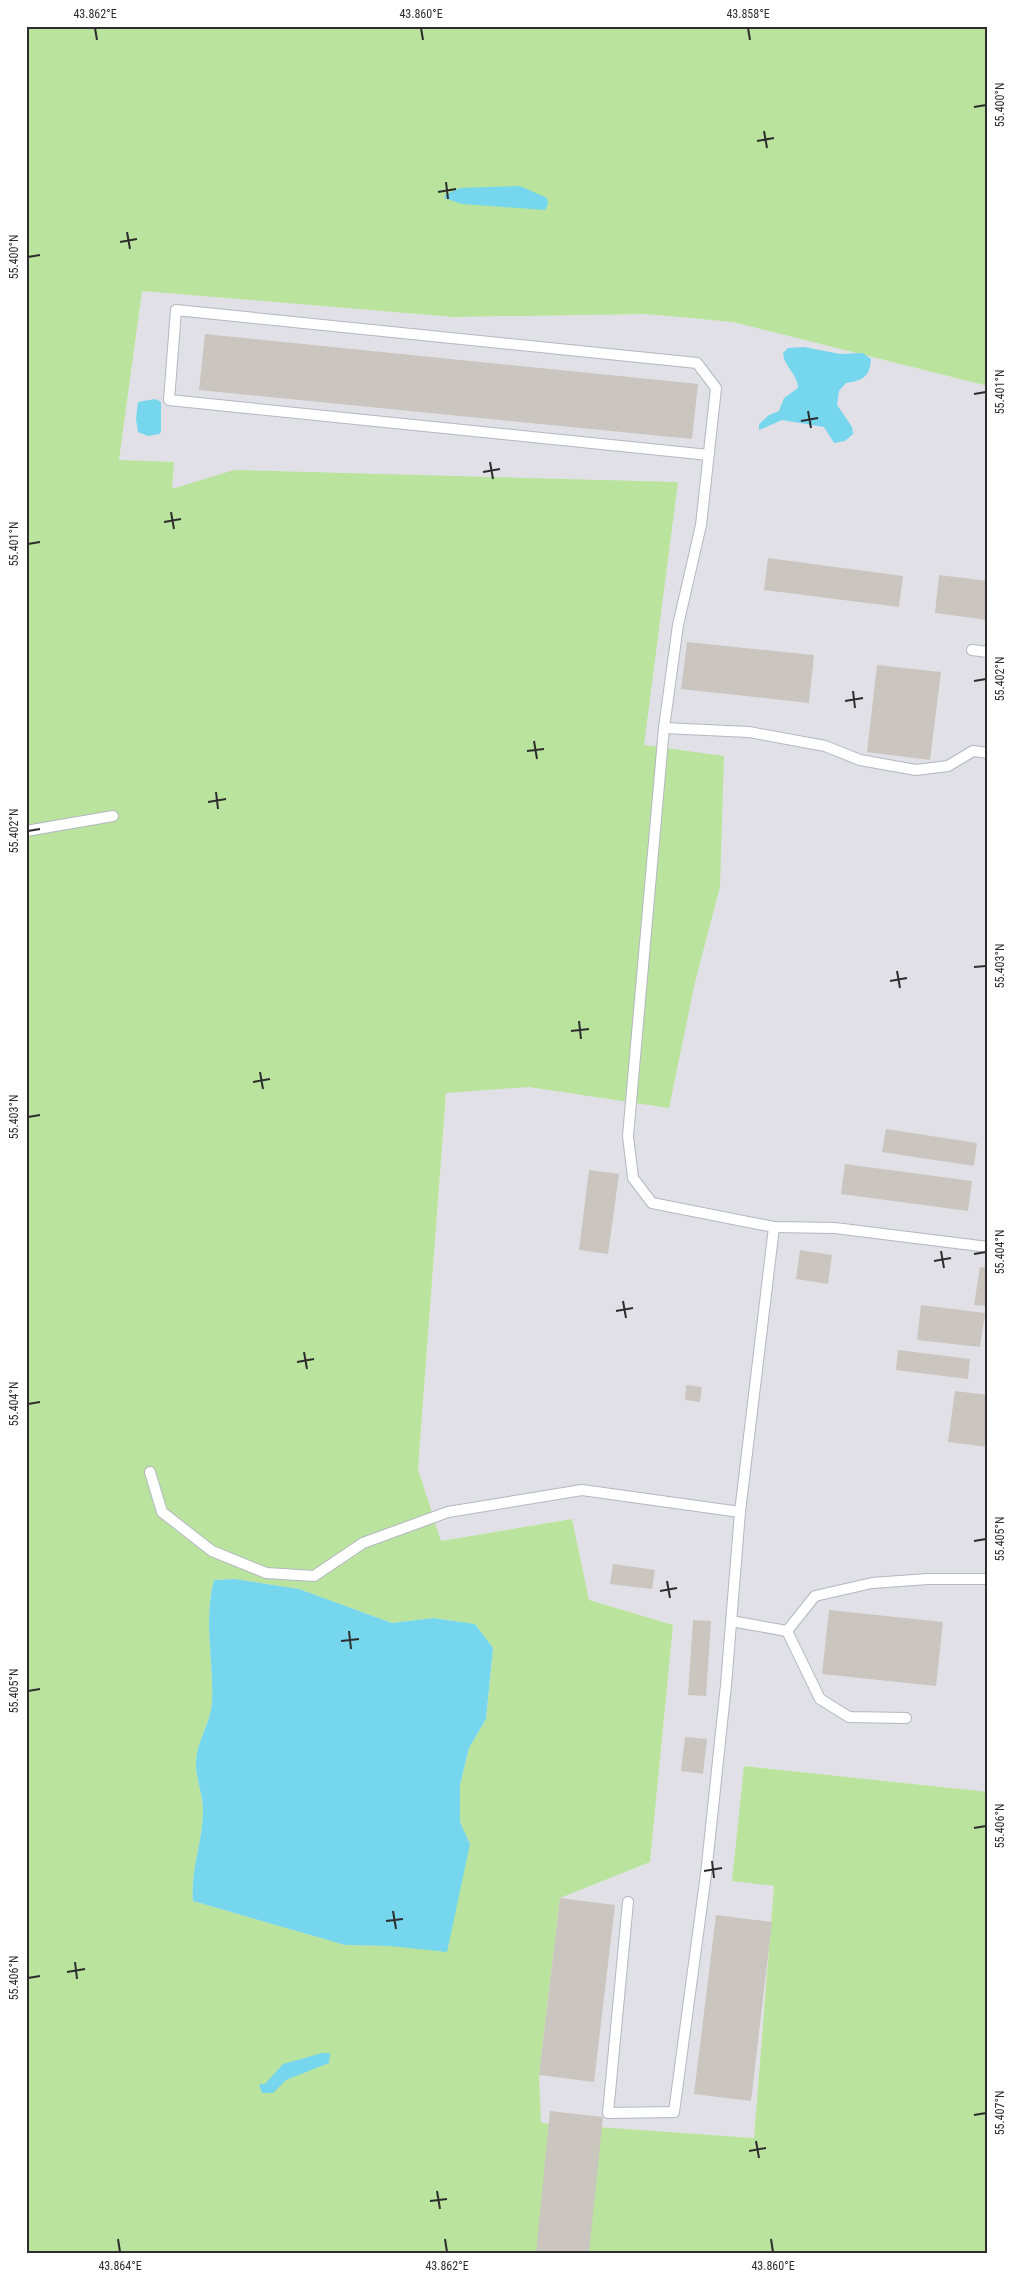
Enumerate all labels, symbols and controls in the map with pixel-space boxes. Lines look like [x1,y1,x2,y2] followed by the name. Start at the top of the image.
[73,7,117,21] text: 43.862°E
[399,7,443,21] text: 43.860°E
[726,7,770,21] text: 43.858°E
[993,83,1007,127] text: 55.400°N
[7,235,21,279] text: 55.400°N
[993,370,1007,414] text: 55.401°N
[7,522,21,566] text: 55.401°N
[993,657,1007,701] text: 55.402°N
[7,809,21,853] text: 55.402°N
[993,944,1007,988] text: 55.403°N
[7,1095,21,1139] text: 55.403°N
[993,1230,1007,1274] text: 55.404°N
[7,1382,21,1426] text: 55.404°N
[993,1517,1007,1561] text: 55.405°N
[7,1669,21,1713] text: 55.405°N
[993,1804,1007,1848] text: 55.406°N
[7,1956,21,2000] text: 55.406°N
[993,2091,1007,2135] text: 55.407°N
[98,2259,142,2273] text: 43.864°E
[425,2259,469,2273] text: 43.862°E
[751,2259,795,2273] text: 43.860°E

